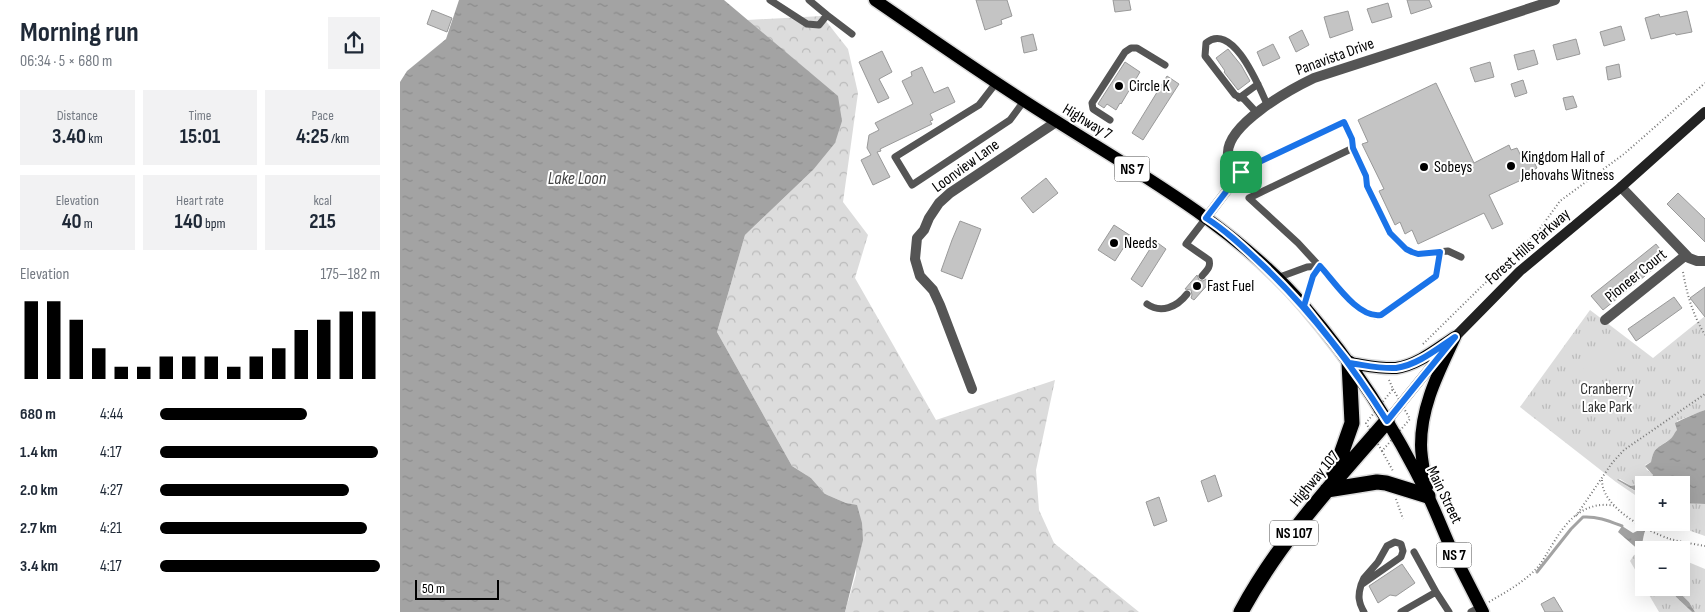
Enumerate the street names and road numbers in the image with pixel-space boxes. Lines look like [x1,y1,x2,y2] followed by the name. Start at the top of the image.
[1293,34,1377,80] street label: Panavista Drive
[1059,100,1116,144] street label: Highway 7
[929,135,1003,197] street label: Loonview Lane
[1114,156,1150,182] road number: NS 7
[1482,205,1574,289] street label: Forest Hills Parkway
[1601,245,1671,307] street label: Pioneer Court
[1286,447,1344,511] street label: Highway 107
[1422,463,1466,527] street label: Main Street
[1270,520,1318,546] road number: NS 107
[1436,542,1472,568] road number: NS 7

